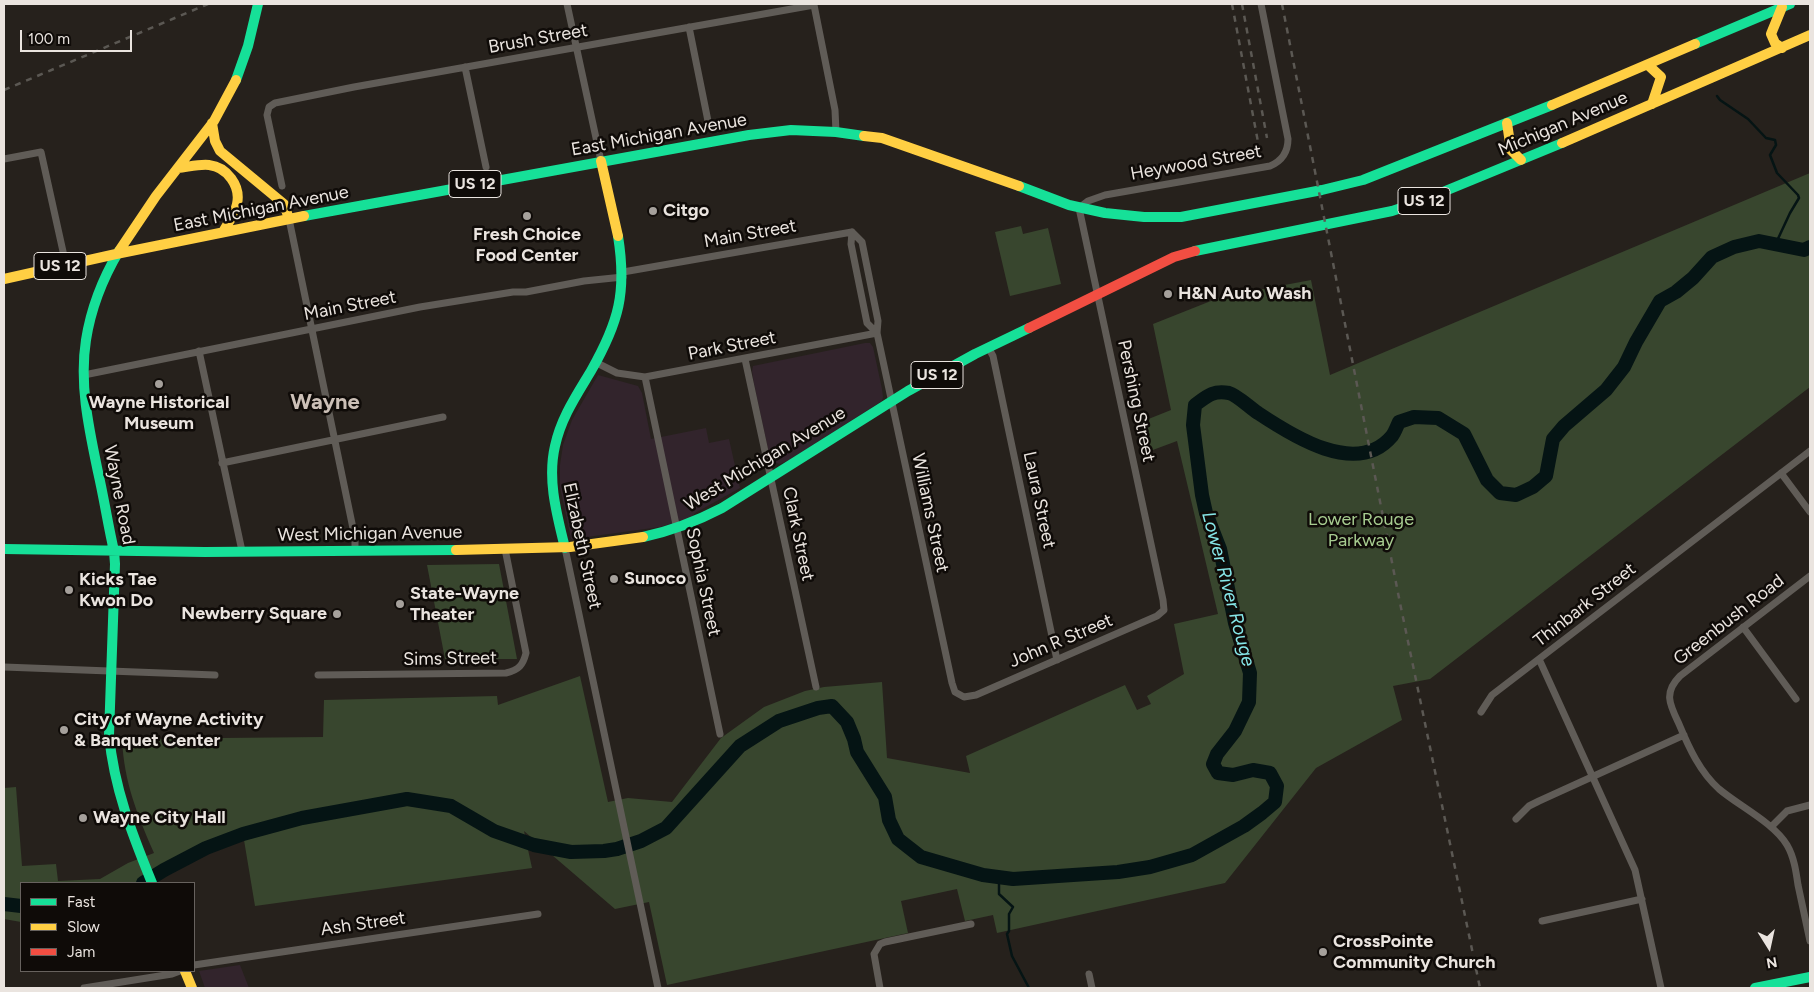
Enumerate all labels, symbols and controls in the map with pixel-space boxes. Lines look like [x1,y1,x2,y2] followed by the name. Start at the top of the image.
[22,20,135,52] scale bar
[487,20,589,58] street label: Brush Street
[28,30,70,48] text: 100 m
[1495,87,1631,161] street label: Michigan Avenue
[570,109,748,161] street label: East Michigan Avenue
[1129,141,1263,185] street label: Heywood Street
[449,170,501,198] road number: US 12
[172,181,350,237] street label: East Michigan Avenue
[1398,188,1450,215] road number: US 12
[663,200,709,222] place label: Citgo
[647,205,659,217] marker: Citgo
[521,210,533,222] marker: Fresh Choice Food Center
[702,215,798,253] street label: Main Street
[473,224,581,266] place label: Fresh Choice Food Center
[34,252,86,280] road number: US 12
[1178,283,1311,305] place label: H&N Auto Wash
[302,286,398,326] street label: Main Street
[1162,288,1174,300] marker: H&N Auto Wash
[686,327,778,365] street label: Park Street
[1113,338,1159,464] street label: Pershing Street
[911,362,963,388] road number: US 12
[153,378,165,390] marker: Wayne Historical Museum
[290,390,360,416] district label: Wayne
[89,392,229,434] place label: Wayne Historical Museum
[680,402,850,516] street label: West Michigan Avenue
[99,443,139,547] street label: Wayne Road
[1018,449,1060,551] street label: Laura Street
[907,451,953,575] street label: Williams Street
[558,481,606,611] street label: Elizabeth Street
[777,485,819,583] street label: Clark Street
[1196,509,1260,669] water label: Lower River Rouge
[1308,509,1414,552] park label: Lower Rouge Parkway
[278,522,462,546] street label: West Michigan Avenue
[681,526,725,638] street label: Sophia Street
[1530,558,1640,652] street label: Thinbark Street
[624,568,686,590] place label: Sunoco
[79,569,157,612] place label: Kicks Tae Kwon Do
[1669,570,1789,670] street label: Greenbush Road
[608,573,620,585] marker: Sunoco
[410,583,519,626] place label: State-Wayne Theater
[63,584,75,596] marker: Kicks Tae Kwon Do
[394,598,406,610] marker: State-Wayne Theater
[181,603,327,625] place label: Newberry Square
[331,608,343,620] marker: Newberry Square
[1006,609,1116,673] street label: John R Street
[403,647,497,671] street label: Sims Street
[74,709,263,752] place label: City of Wayne Activity & Banquet Center
[58,724,70,736] marker: City of Wayne Activity & Banquet Center
[93,807,226,829] place label: Wayne City Hall
[77,812,89,824] marker: Wayne City Hall
[20,882,195,972] legend
[67,893,95,911] text: Fast
[319,907,407,941] street label: Ash Street
[67,918,100,936] text: Slow
[1744,922,1794,972] north arrow
[1333,931,1495,974] place label: CrossPointe Community Church
[67,943,95,961] text: Jam
[1317,946,1329,958] marker: CrossPointe Community Church
[1765,953,1779,972] text: N

